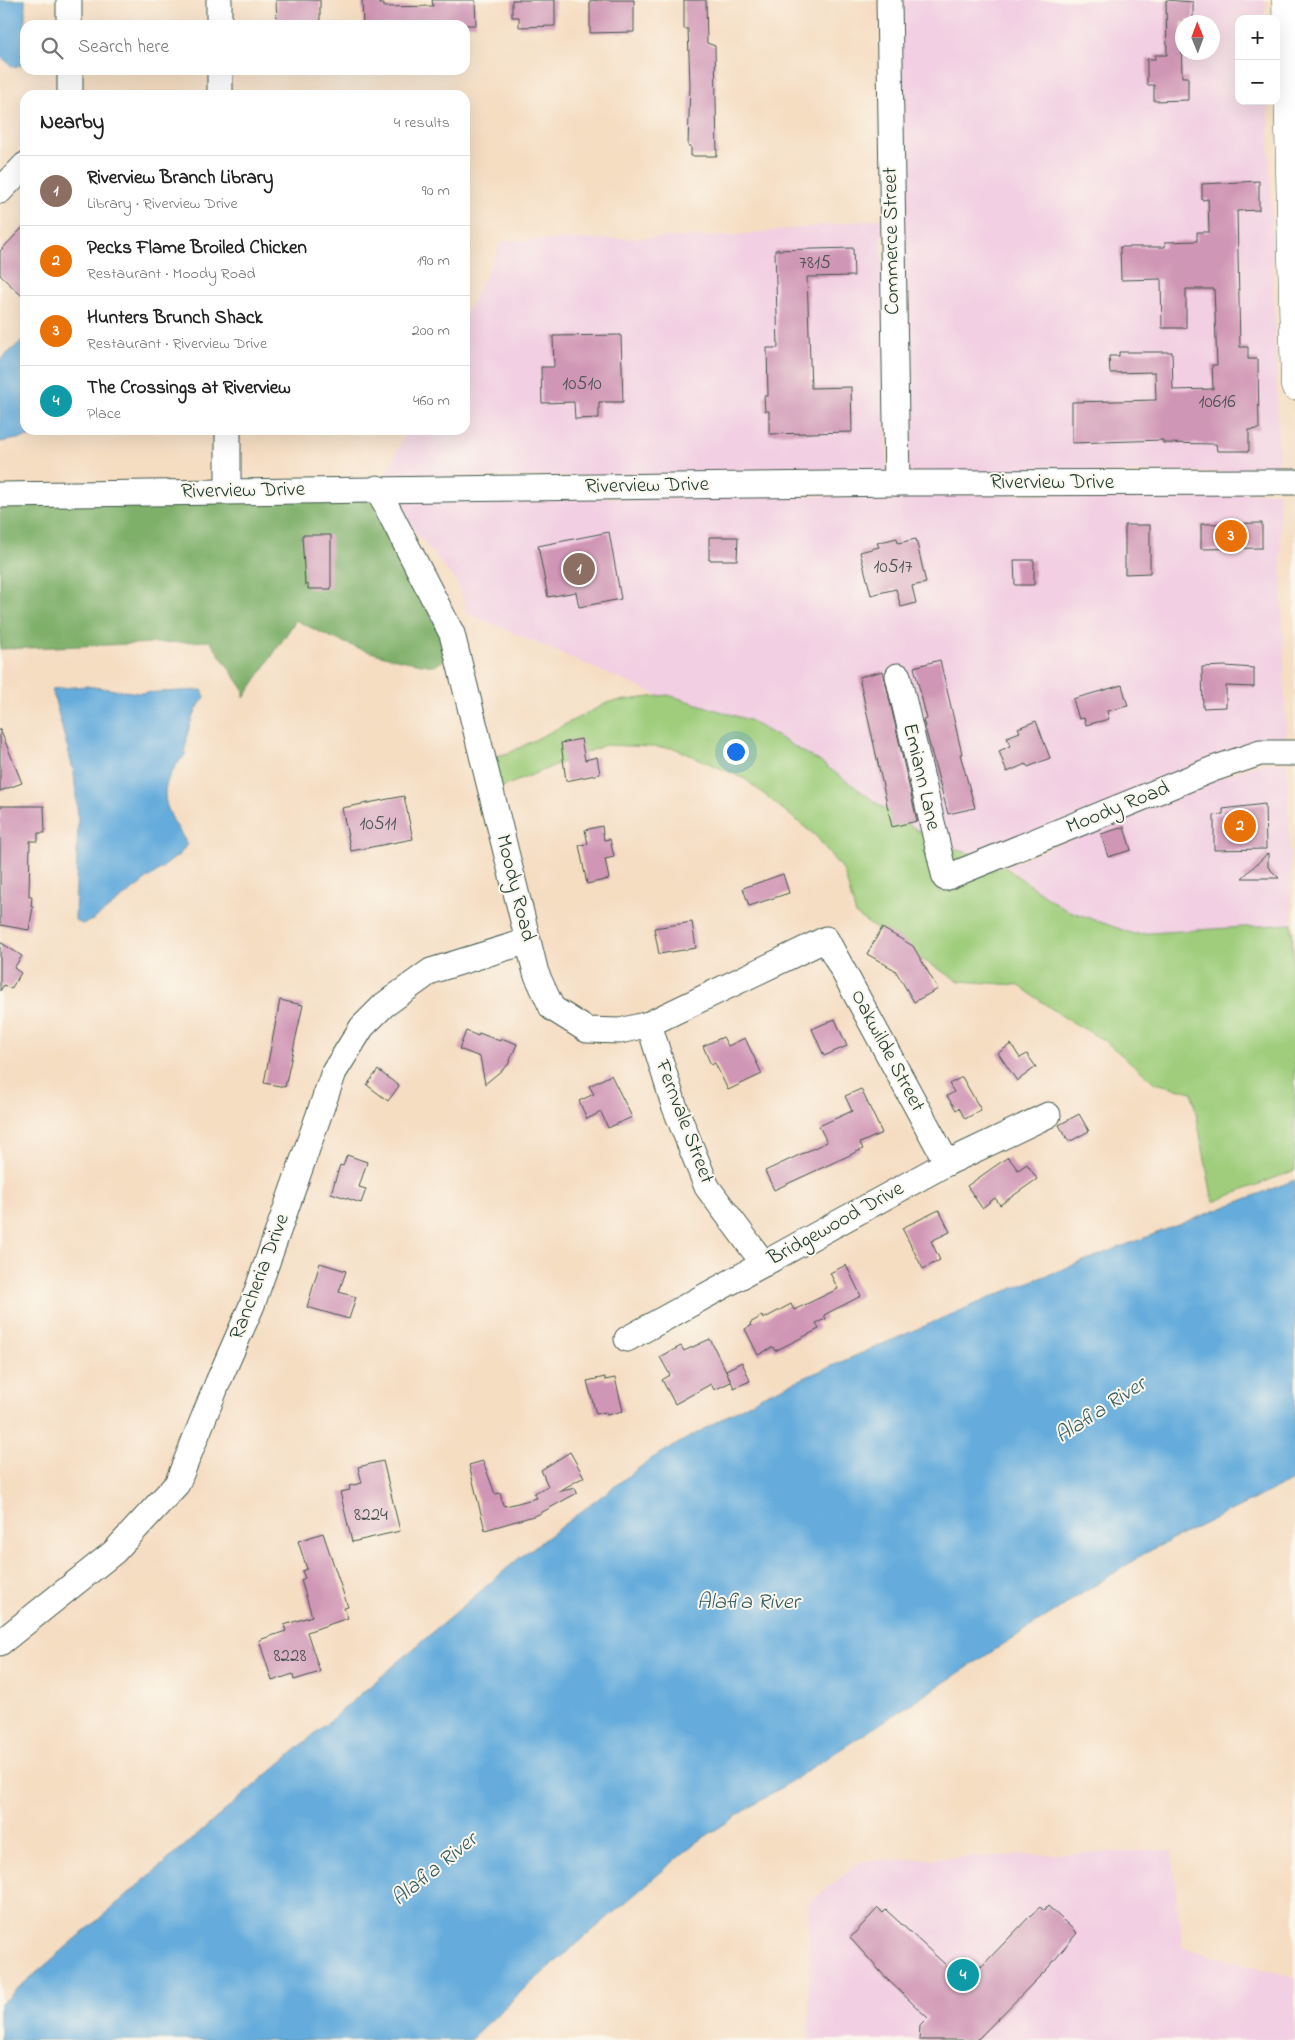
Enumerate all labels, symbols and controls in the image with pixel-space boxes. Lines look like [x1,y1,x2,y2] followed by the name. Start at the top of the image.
[1175,15,1220,60] north arrow
[1235,15,1280,105] map controls
[1235,15,1280,60] button: +
[20,20,470,75] search box
[38,34,66,62] icon: search
[78,34,169,61] text: Search here
[1235,60,1280,105] button: −
[40,108,104,138] text: Nearby
[394,111,450,135] text: 4 results
[87,165,273,192] text: Riverview Branch Library
[876,167,908,315] street label: Commerce Street
[53,179,59,203] text: 1
[422,179,450,203] text: 90 m
[87,192,238,216] text: Library · Riverview Drive
[87,235,307,262] text: Pecks Flame Broiled Chicken
[52,249,60,273] text: 2
[417,249,450,273] text: 190 m
[799,250,831,277] house number: 7815
[87,262,256,286] text: Restaurant · Moody Road
[87,305,263,332] text: Hunters Brunch Shack
[53,319,59,343] text: 3
[412,319,450,343] text: 200 m
[87,332,267,356] text: Restaurant · Riverview Drive
[562,371,602,398] house number: 10510
[87,375,291,402] text: The Crossings at Riverview
[53,389,59,413] text: 4
[413,389,450,413] text: 460 m
[1198,389,1236,416] house number: 10616
[87,402,121,426] text: Place
[990,468,1115,498] street label: Riverview Drive
[585,470,710,502] street label: Riverview Drive
[181,475,306,507] street label: Riverview Drive
[1215,517,1247,555] pin: 3
[563,550,595,588] pin: 1
[874,554,913,581] house number: 10517
[894,721,948,834] street label: Emiann Lane
[723,739,749,765] your location
[1062,774,1175,844] street label: Moody Road
[1224,807,1256,845] pin: 2
[359,811,397,838] house number: 10511
[485,831,543,945] street label: Moody Road
[842,984,932,1118] street label: Oakwilde Street
[646,1055,721,1188] street label: Fernvale Street
[762,1174,911,1276] street label: Bridgewood Drive
[222,1209,298,1344] street label: Rancheria Drive
[1049,1368,1155,1452] water label: Alafia River
[354,1502,388,1529] house number: 8224
[697,1587,802,1619] water label: Alafia River
[273,1643,307,1670] house number: 8228
[385,1823,487,1915] water label: Alafia River
[947,1956,979,1994] pin: 4

